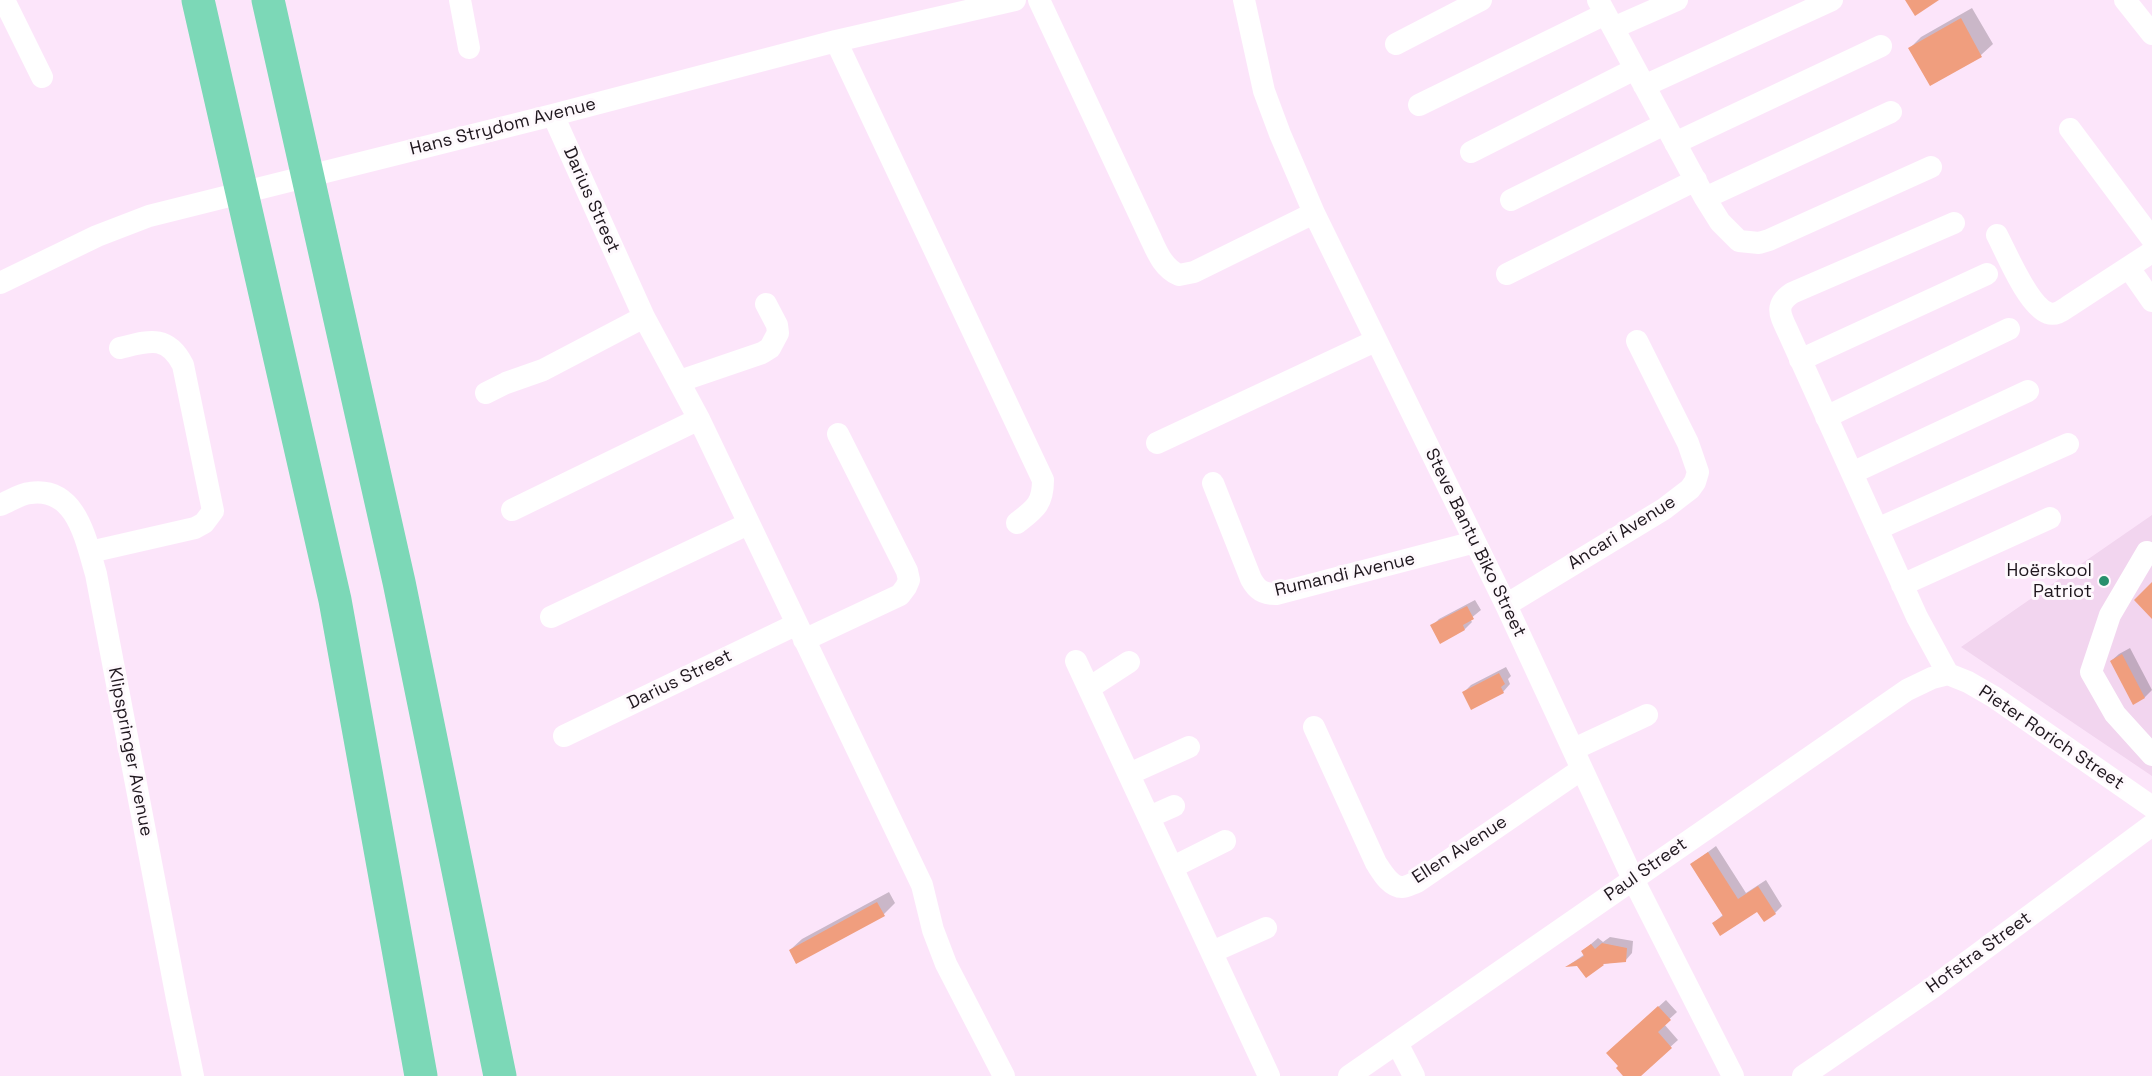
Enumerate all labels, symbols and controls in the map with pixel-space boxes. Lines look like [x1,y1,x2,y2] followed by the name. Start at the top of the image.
[408,93,598,161] street label: Hans Strydom Avenue
[558,144,624,256] street label: Darius Street
[1420,445,1530,641] street label: Steve Bantu Biko Street
[1564,491,1680,575] street label: Ancari Avenue
[1273,548,1417,602] street label: Rumandi Avenue
[2006,560,2092,602] place label: Hoërskool Patriot
[2097,574,2111,588] marker: Hoërskool Patriot
[624,645,736,715] street label: Darius Street
[103,666,157,838] street label: Klipspringer Avenue
[1974,681,2128,795] street label: Pieter Rorich Street
[1408,811,1512,889] street label: Ellen Avenue
[1601,834,1691,906] street label: Paul Street
[1922,908,2036,998] street label: Hofstra Street

